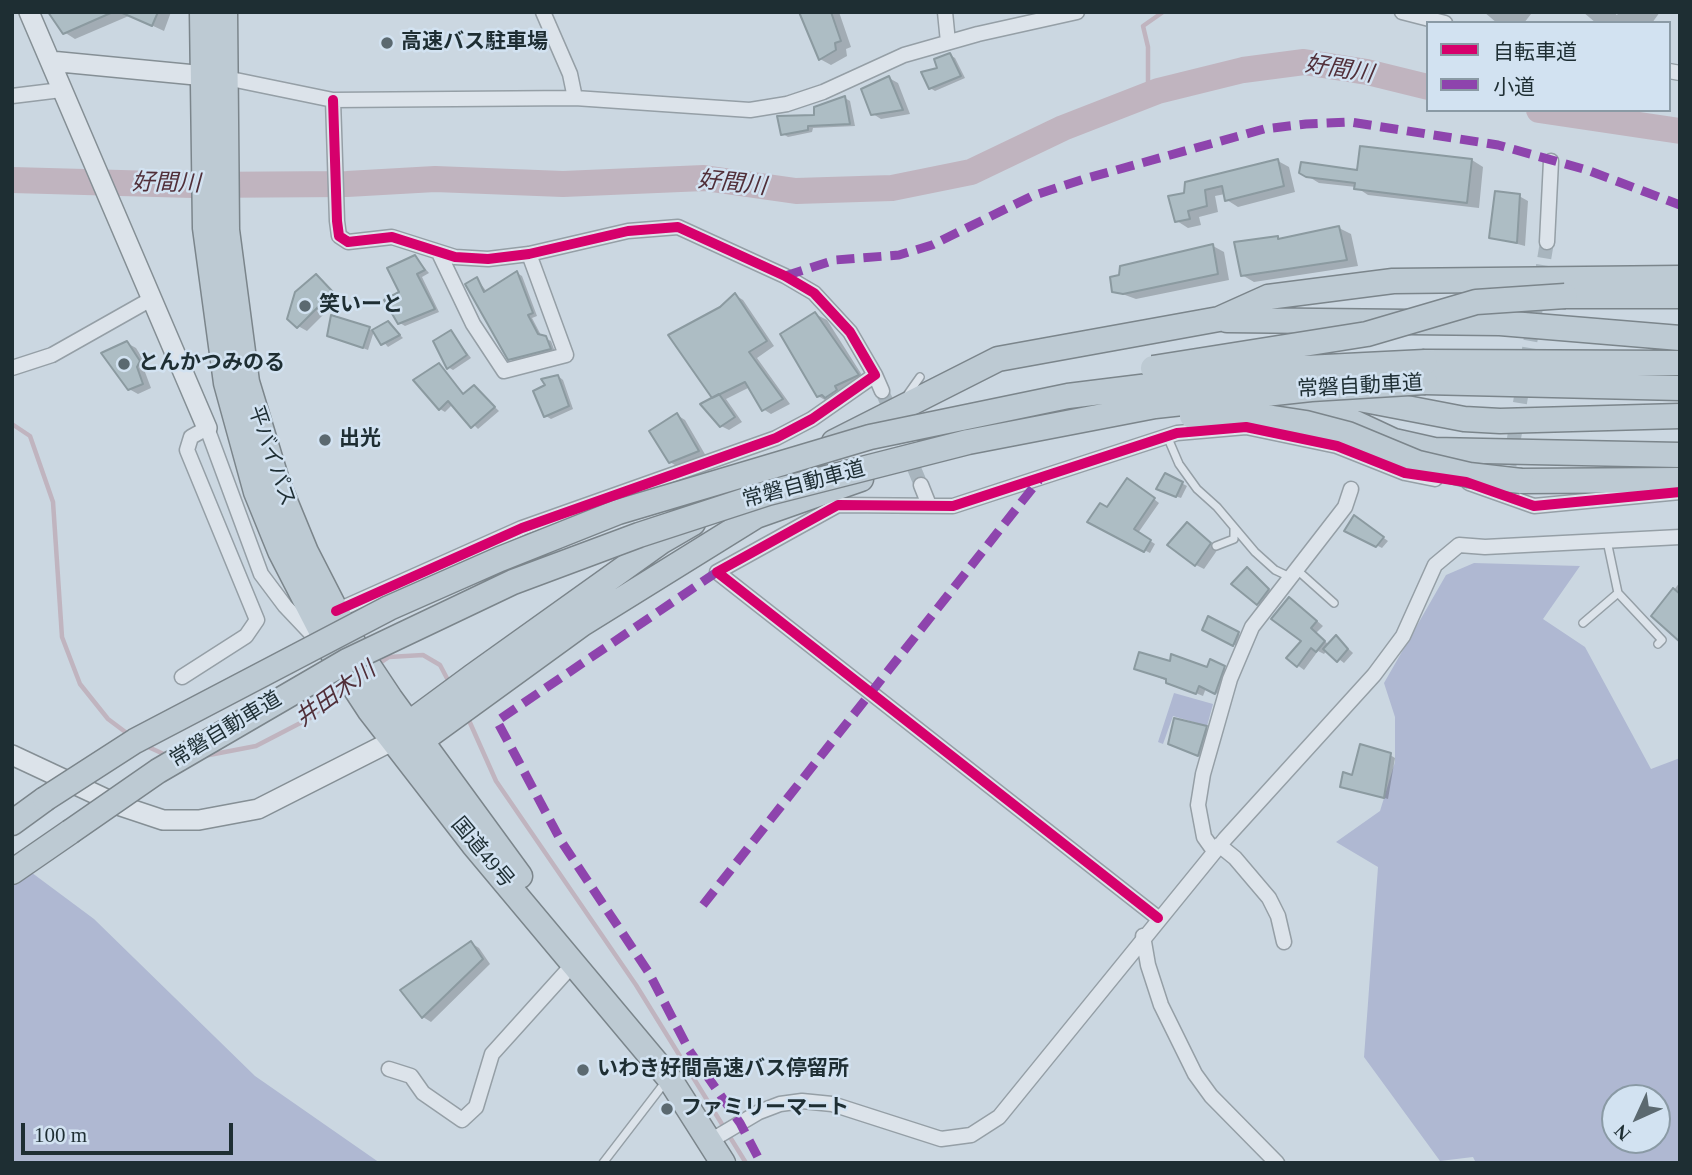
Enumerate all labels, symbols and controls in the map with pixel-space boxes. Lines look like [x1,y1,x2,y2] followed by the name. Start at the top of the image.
[1426,21,1671,112] legend
[401,30,548,56] place label: 高速バス駐車場
[379,35,395,51] marker: 高速バス駐車場
[1493,40,1577,64] text: 自転車道
[1303,51,1375,89] water label: 好間川
[1493,75,1535,99] text: 小道
[696,167,768,201] water label: 好間川
[131,170,201,198] water label: 好間川
[319,293,403,319] place label: 笑いーと
[297,298,313,314] marker: 笑いーと
[138,351,285,377] place label: とんかつみのる
[116,356,132,372] marker: とんかつみのる
[1296,371,1424,403] street label: 常磐自動車道
[242,402,300,510] street label: 平バイパス
[339,427,381,453] place label: 出光
[317,432,333,448] marker: 出光
[740,457,868,513] street label: 常磐自動車道
[291,657,381,733] water label: 井田木川
[166,687,286,773] street label: 常磐自動車道
[445,813,519,893] street label: 国道49号
[597,1057,849,1083] place label: いわき好間高速バス停留所
[575,1062,591,1078] marker: いわき好間高速バス停留所
[1601,1084,1671,1154] north arrow
[681,1096,849,1122] place label: ファミリーマート
[659,1101,675,1117] marker: ファミリーマート
[24,1108,236,1152] scale bar
[1610,1121,1634,1145] text: N
[34,1123,87,1147] text: 100 m

